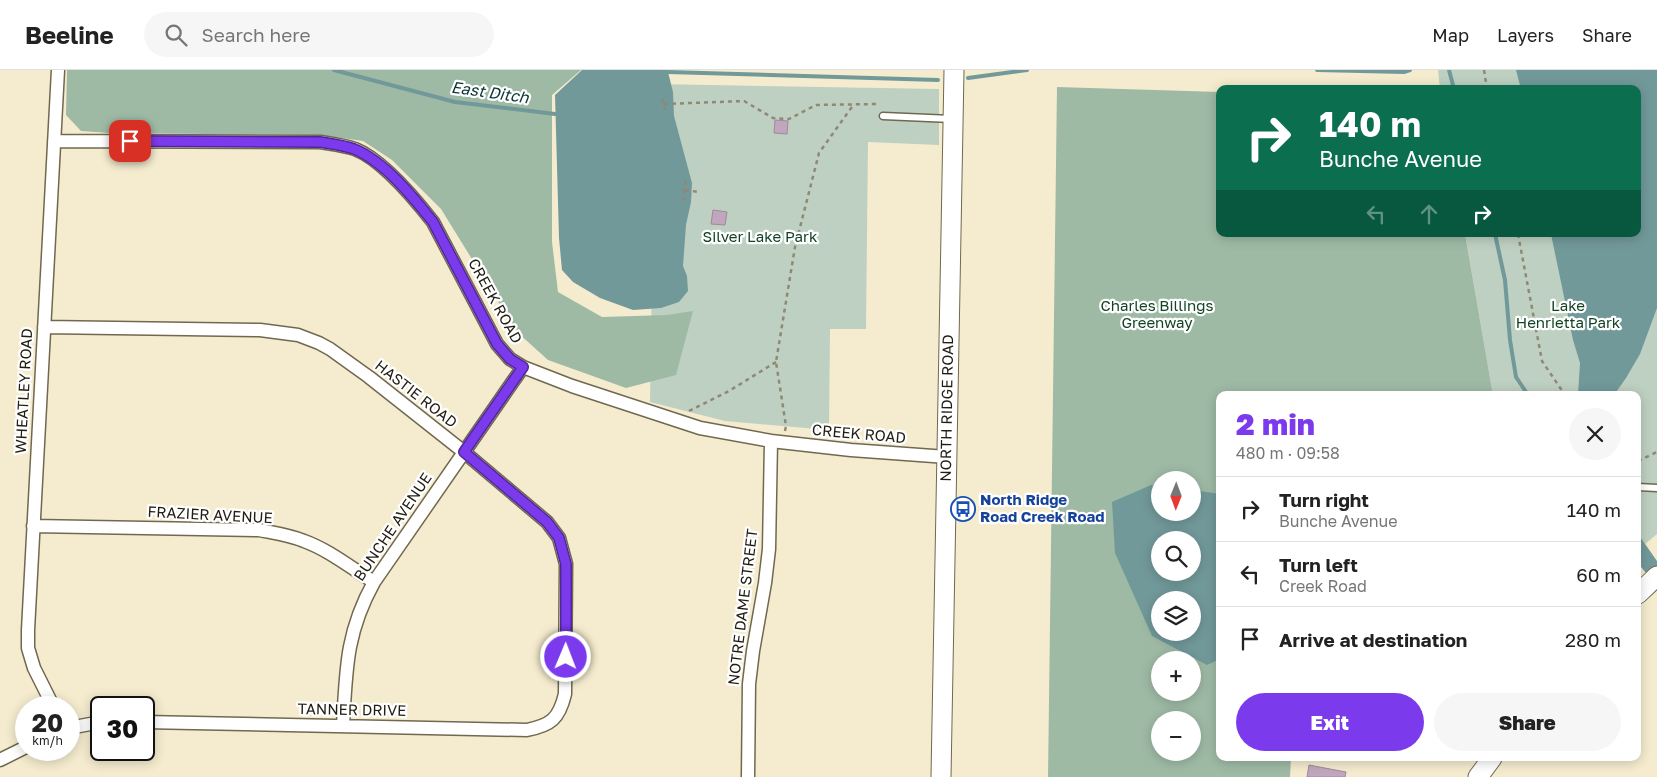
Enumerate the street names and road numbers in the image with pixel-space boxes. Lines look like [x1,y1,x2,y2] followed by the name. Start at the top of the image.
[465,255,527,346] street label: CREEK ROAD
[11,328,35,454] street label: WHEATLEY ROAD
[936,334,956,482] street label: NORTH RIDGE ROAD
[372,356,461,431] street label: HASTIE ROAD
[811,420,907,446] street label: CREEK ROAD
[349,469,435,584] street label: BUNCHE AVENUE
[147,502,273,526] street label: FRAZIER AVENUE
[723,528,761,686] street label: NOTRE DAME STREET
[298,699,407,719] street label: TANNER DRIVE

